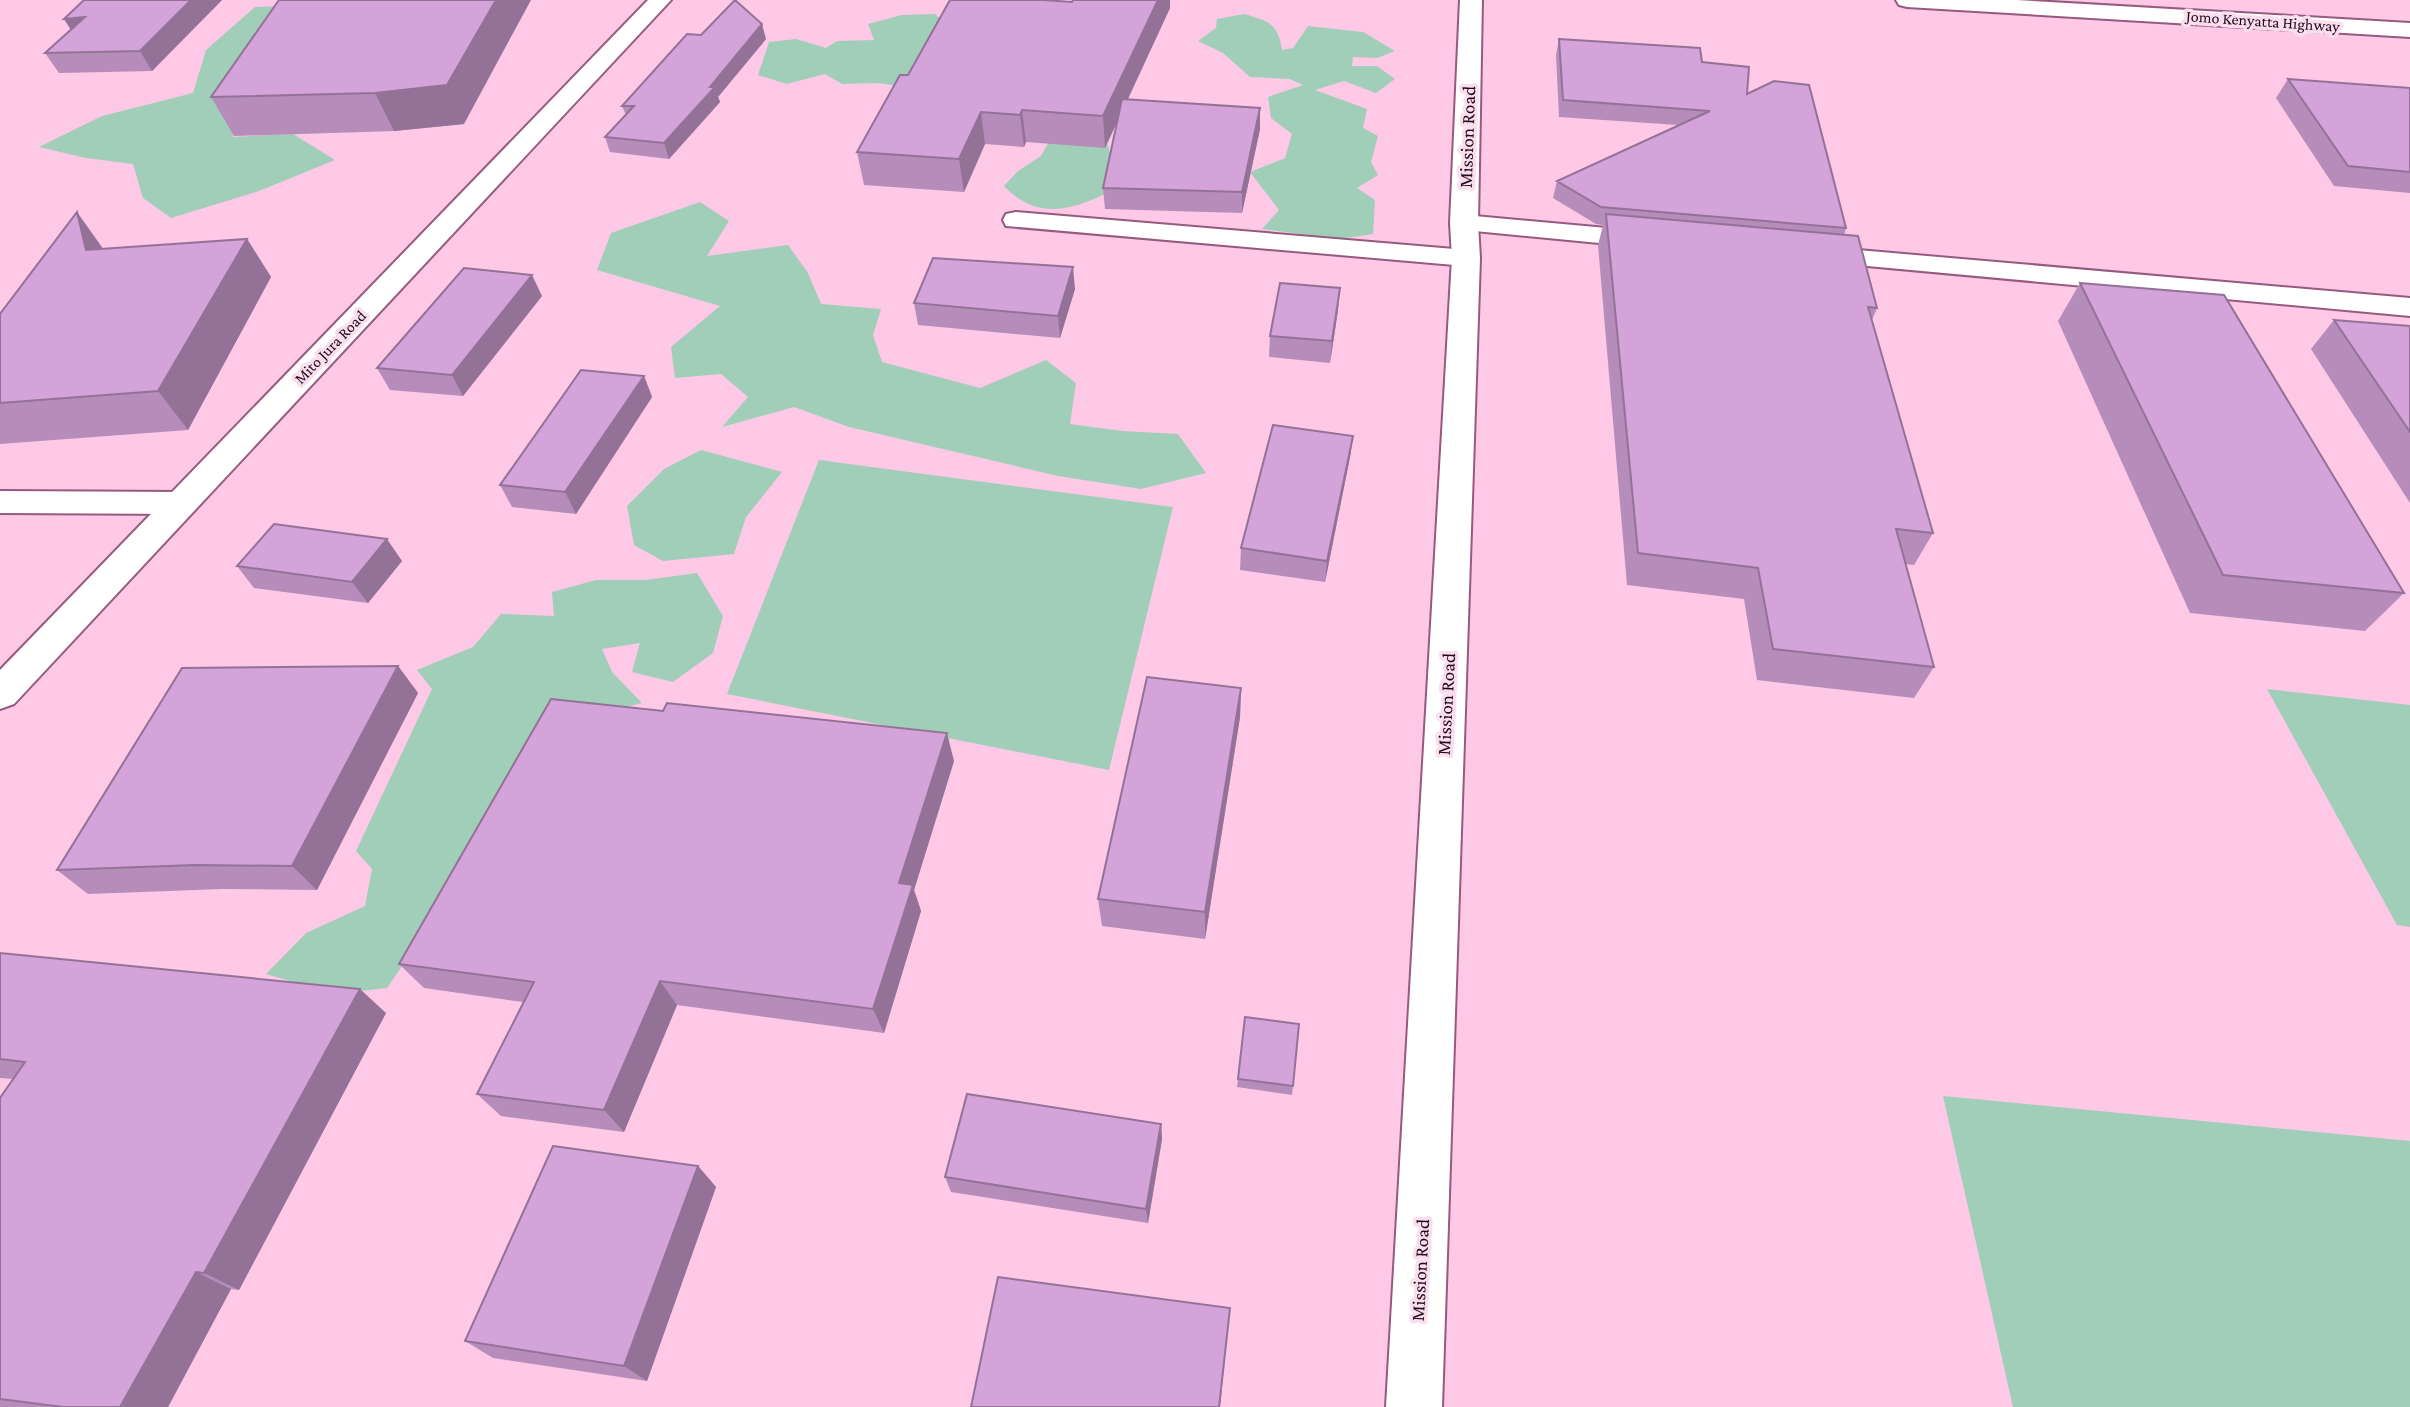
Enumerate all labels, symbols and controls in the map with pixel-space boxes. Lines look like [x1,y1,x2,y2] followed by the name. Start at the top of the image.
[2184,7,2341,36] street label: Jomo Kenyatta Highway
[1455,85,1479,189] street label: Mission Road
[291,306,370,388] street label: Mito Jura Road
[1433,652,1459,756] street label: Mission Road
[1407,1218,1433,1322] street label: Mission Road

